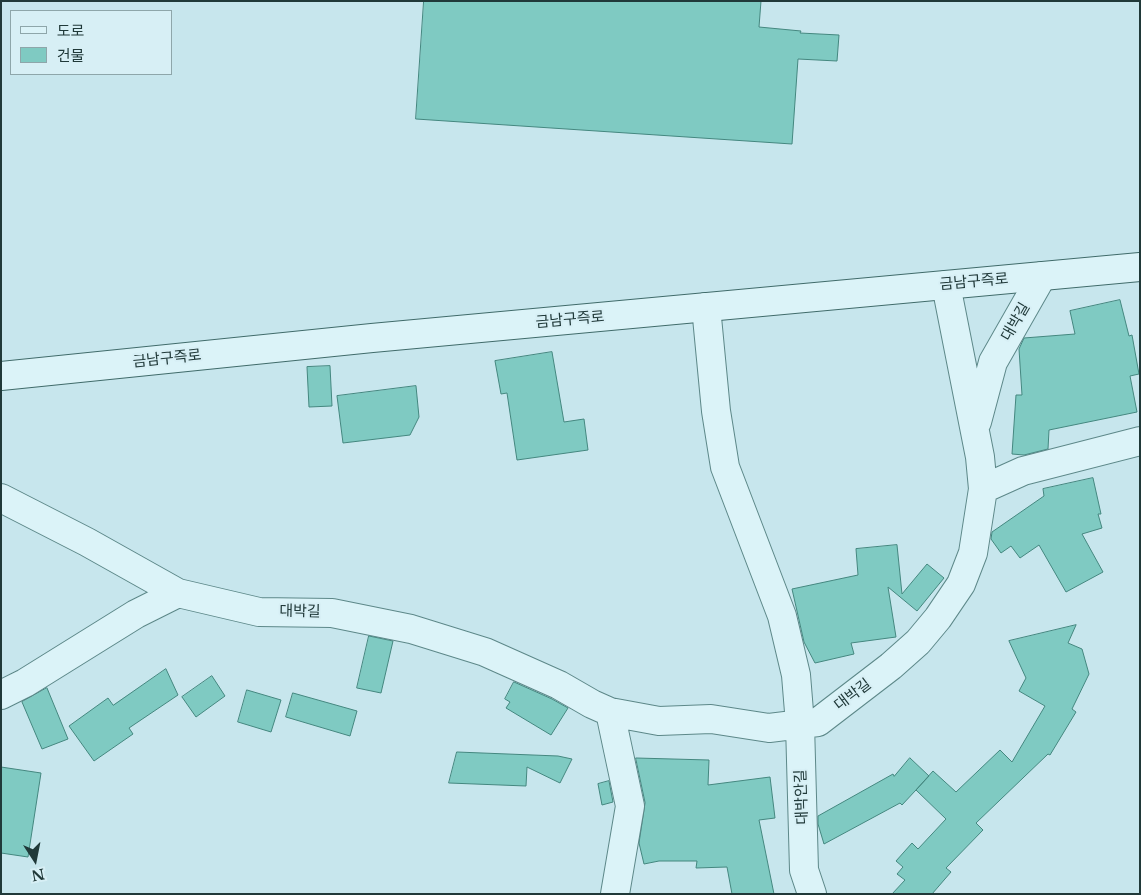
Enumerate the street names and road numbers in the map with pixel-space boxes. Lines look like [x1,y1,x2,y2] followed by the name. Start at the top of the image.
[939,270,1009,294] street label: 금남구즉로
[998,300,1034,344] street label: 대박길
[535,308,605,332] street label: 금남구즉로
[132,346,202,372] street label: 금남구즉로
[279,603,321,621] street label: 대박길
[831,675,875,715] street label: 대박길
[792,769,812,825] street label: 대박안길

